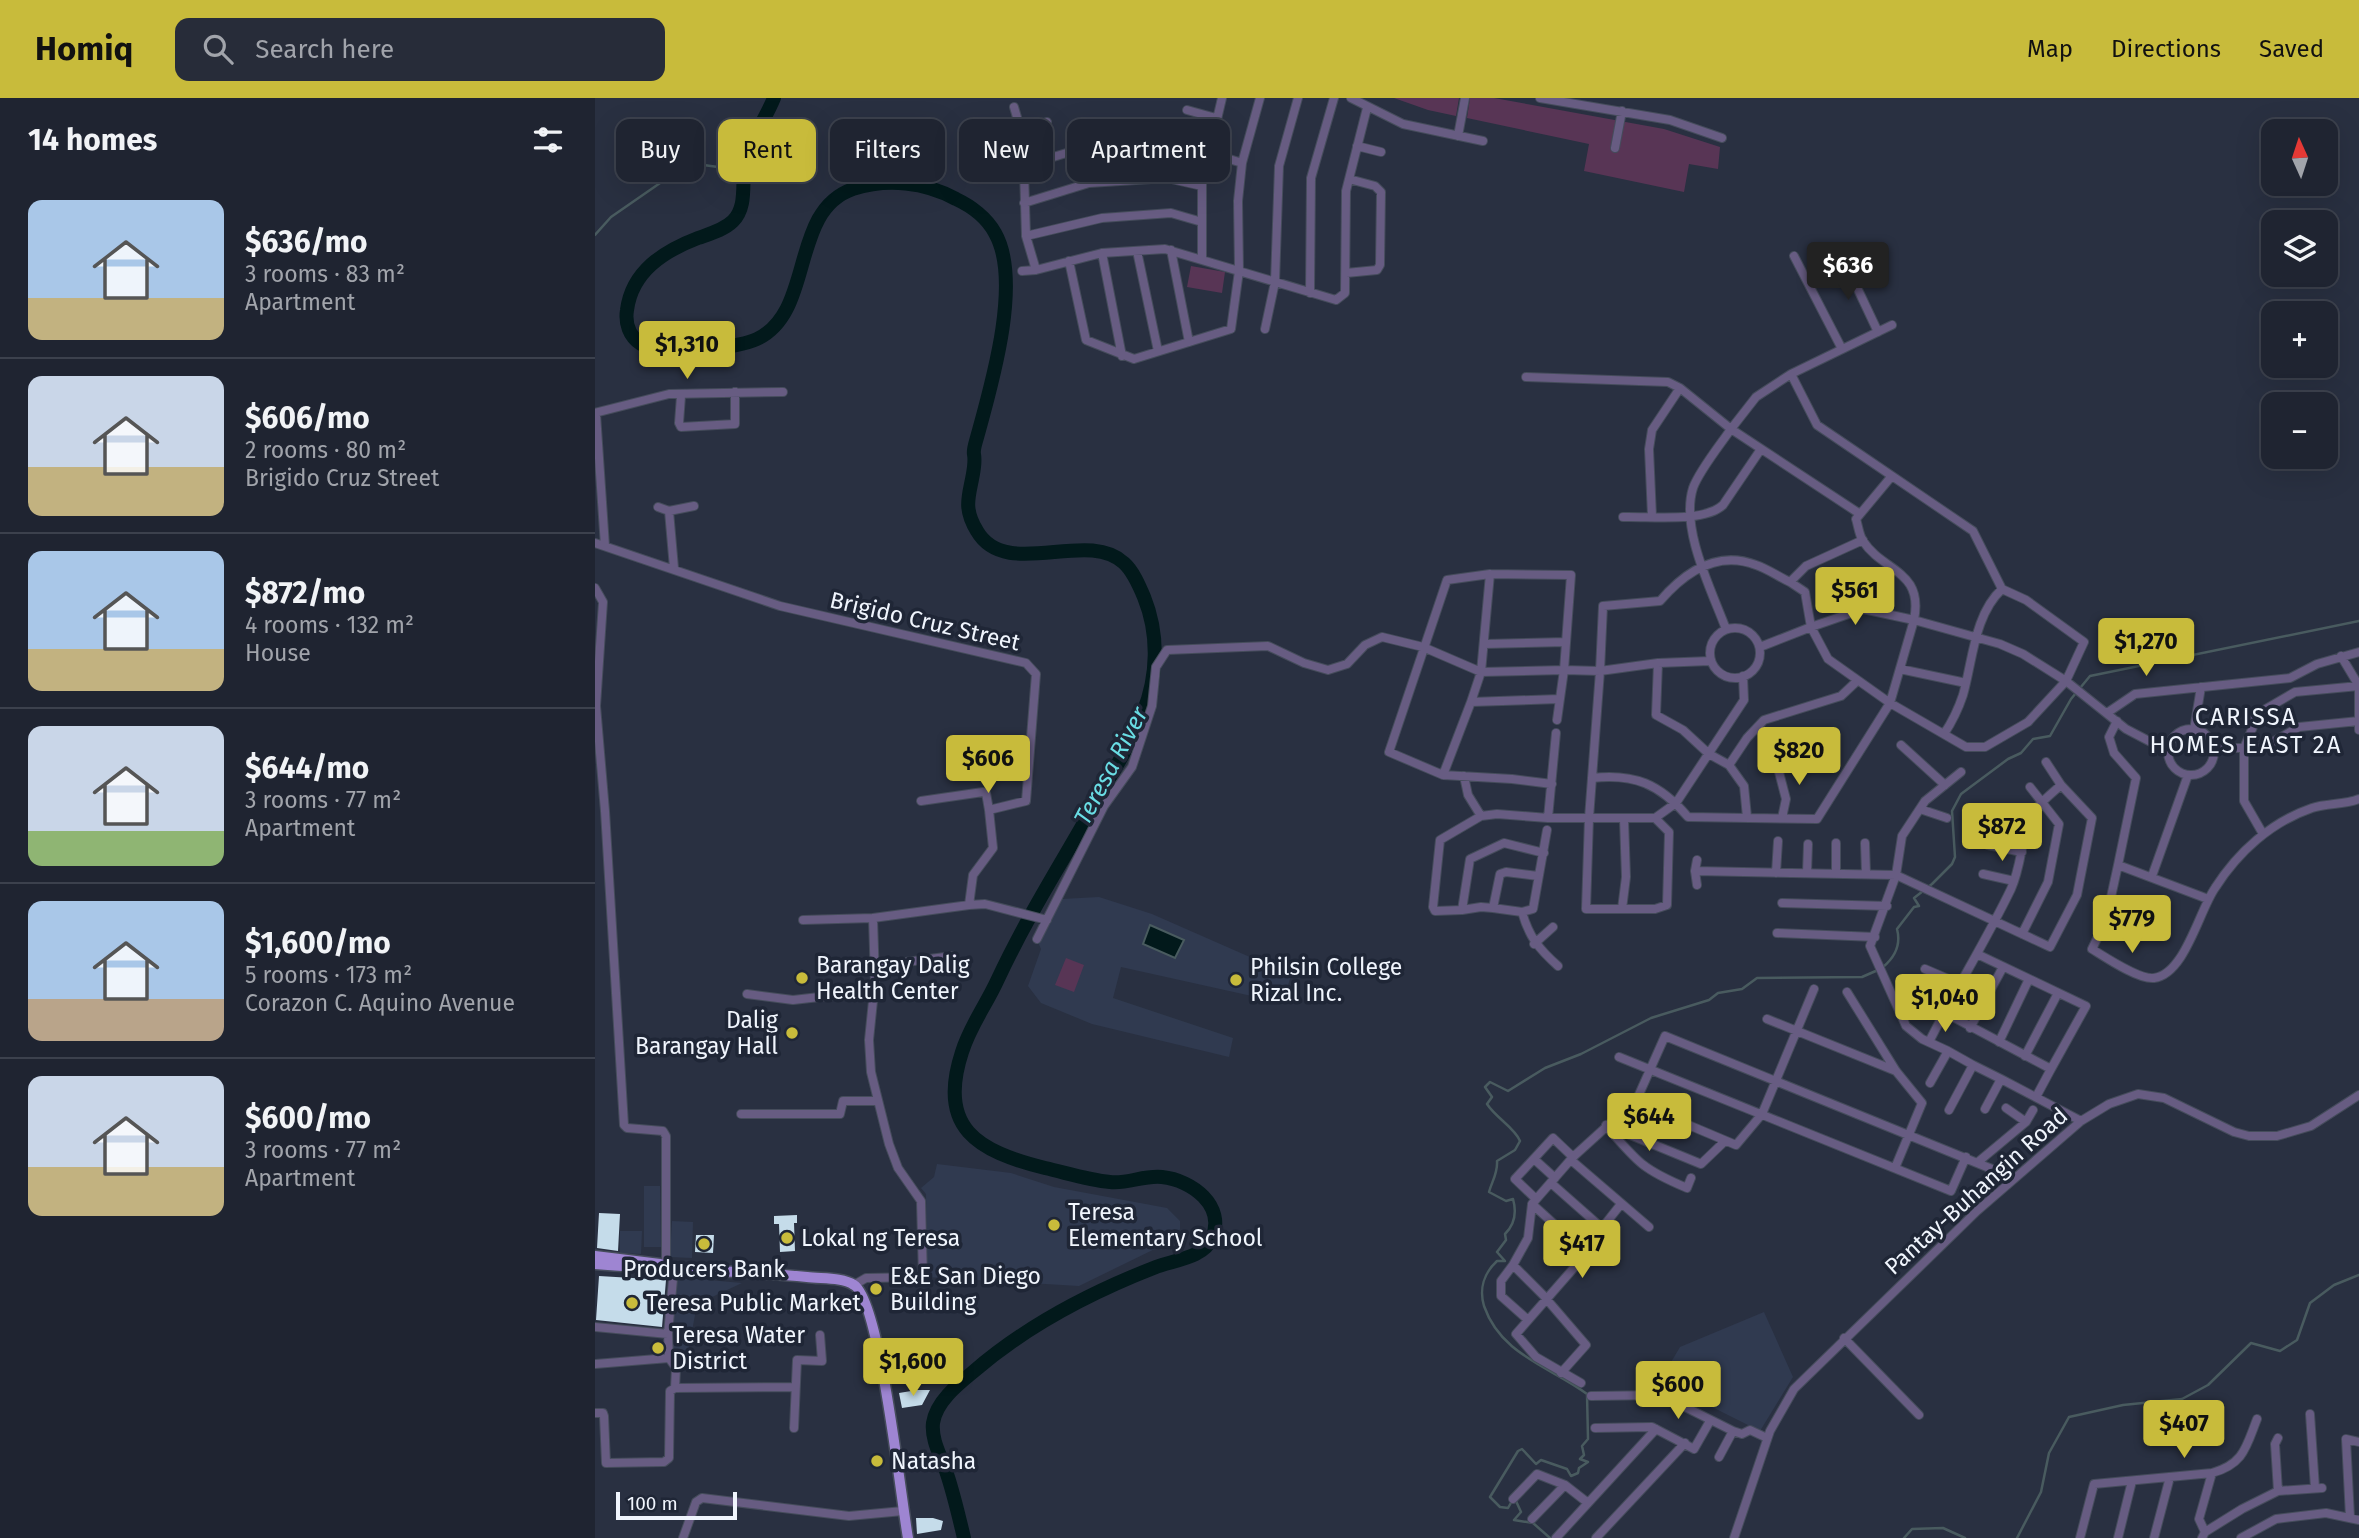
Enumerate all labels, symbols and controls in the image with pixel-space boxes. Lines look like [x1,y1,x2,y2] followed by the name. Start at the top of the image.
[175,18,665,81] search box
[35,29,133,69] text: Homiq
[199,30,237,68] icon: search
[255,34,394,65] text: Search here
[2027,35,2073,63] text: Map
[2111,35,2221,63] text: Directions
[2259,35,2324,63] text: Saved
[616,119,704,182] chip: Buy
[718,119,816,182] chip: Rent
[830,119,945,182] chip: Filters
[959,119,1053,182] chip: New
[1067,119,1230,182] chip: Apartment
[2261,119,2338,196] north arrow
[2261,119,2338,469] map controls
[529,121,567,159] icon: filters
[28,122,157,158] text: 14 homes
[2261,210,2338,287] button: layers
[245,224,368,260] text: $636/mo
[84,228,168,312] icon: home
[1807,242,1889,302] pin: $636
[1823,251,1873,279] text: $636
[245,260,405,288] text: 3 rooms · 83 m²
[245,288,355,316] text: Apartment
[2261,301,2338,378] button: +
[630,322,744,381] pin: $1,310
[655,330,719,358] text: $1,310
[2261,392,2338,469] button: −
[245,400,370,436] text: $606/mo
[84,404,168,488] icon: home
[245,436,406,464] text: 2 rooms · 80 m²
[245,464,439,492] text: Brigido Cruz Street
[1814,568,1896,627] pin: $561
[245,575,365,611] text: $872/mo
[1831,576,1879,604] text: $561
[84,579,168,663] icon: home
[827,585,1024,657] street label: Brigido Cruz Street
[245,611,414,639] text: 4 rooms · 132 m²
[2089,618,2203,678] pin: $1,270
[2114,627,2178,655] text: $1,270
[245,639,311,667] text: House
[1068,702,1154,830] water label: Teresa River
[2149,703,2343,759] district label: CARISSA HOMES EAST 2A
[1758,728,1840,787] pin: $820
[947,736,1029,795] pin: $606
[1773,736,1825,764] text: $820
[962,744,1014,772] text: $606
[245,750,369,786] text: $644/mo
[84,754,168,838] icon: home
[245,786,401,814] text: 3 rooms · 77 m²
[1961,804,2043,863] pin: $872
[1978,812,2026,840] text: $872
[245,814,355,842] text: Apartment
[2091,896,2173,955] pin: $779
[2109,904,2155,932] text: $779
[245,925,391,961] text: $1,600/mo
[84,929,168,1013] icon: home
[816,951,970,1005] place label: Barangay Dalig Health Center
[1250,953,1402,1007] place label: Philsin College Rizal Inc.
[245,961,412,989] text: 5 rooms · 173 m²
[794,970,810,986] marker: Barangay Dalig Health Center
[1228,972,1244,988] marker: Philsin College Rizal Inc.
[1888,974,2002,1034] pin: $1,040
[1911,983,1979,1011] text: $1,040
[245,989,515,1017] text: Corazon C. Aquino Avenue
[635,1006,778,1060] place label: Dalig Barangay Hall
[784,1025,800,1041] marker: Dalig Barangay Hall
[1608,1094,1690,1153] pin: $644
[245,1100,371,1136] text: $600/mo
[1879,1101,2073,1281] street label: Pantay-Buhangin Road
[1623,1102,1675,1130] text: $644
[84,1104,168,1188] icon: home
[245,1136,401,1164] text: 3 rooms · 77 m²
[245,1164,355,1192] text: Apartment
[1068,1198,1263,1252] place label: Teresa Elementary School
[1046,1217,1062,1233] marker: Teresa Elementary School
[1541,1220,1623,1280] pin: $417
[801,1224,960,1252] place label: Lokal ng Teresa
[1559,1229,1605,1257] text: $417
[779,1230,795,1246] marker: Lokal ng Teresa
[696,1236,712,1252] marker: Producers Bank
[623,1255,785,1283] place label: Producers Bank
[890,1262,1041,1316] place label: E&E San Diego Building
[868,1281,884,1297] marker: E&E San Diego Building
[646,1289,861,1317] place label: Teresa Public Market
[624,1295,640,1311] marker: Teresa Public Market
[672,1321,805,1375] place label: Teresa Water District
[856,1338,970,1398] pin: $1,600
[650,1340,666,1356] marker: Teresa Water District
[879,1347,947,1375] text: $1,600
[1637,1362,1719,1421] pin: $600
[1652,1370,1704,1398] text: $600
[2143,1400,2225,1460] pin: $407
[2159,1409,2209,1437] text: $407
[891,1447,976,1475] place label: Natasha
[869,1453,885,1469] marker: Natasha
[616,1489,737,1521] scale bar
[627,1492,678,1515] text: 100 m

